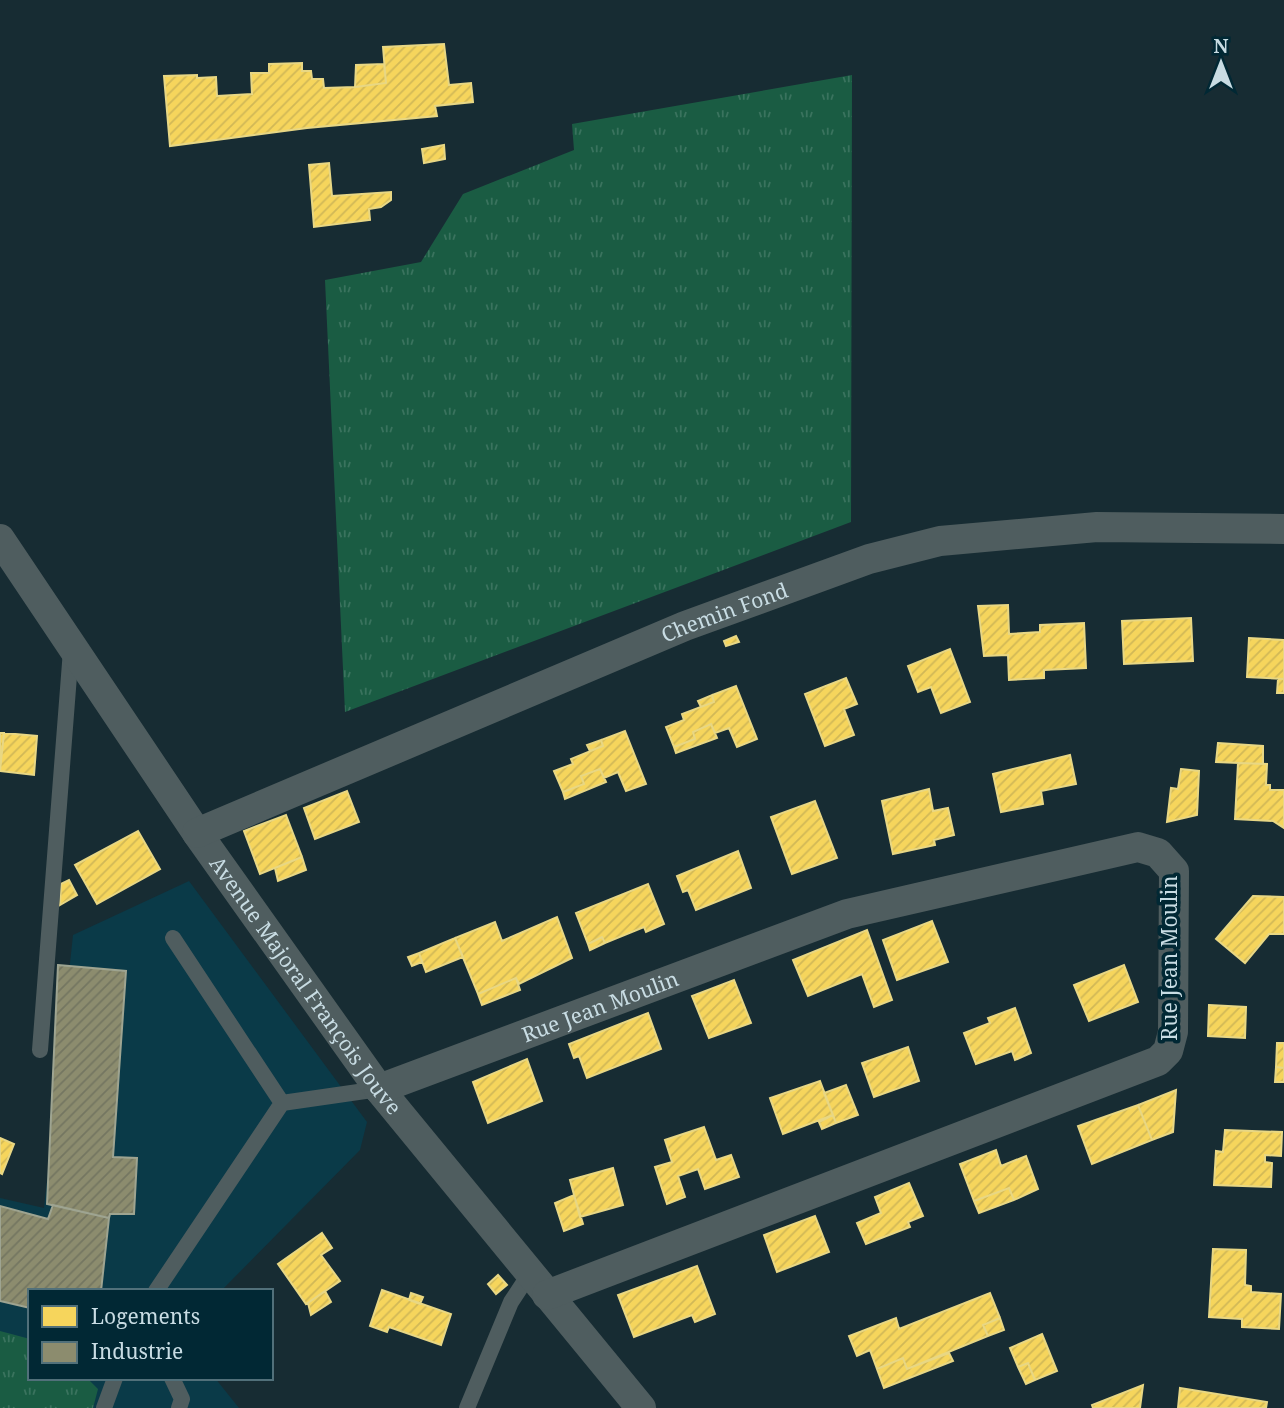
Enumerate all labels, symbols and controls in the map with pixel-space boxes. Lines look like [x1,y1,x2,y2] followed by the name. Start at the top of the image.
[1186,28,1256,98] north arrow
[1214,33,1229,59] text: N
[657,576,792,649] street label: Chemin Fond
[204,850,408,1120] street label: Avenue Majoral François Jouve
[1155,875,1183,1041] street label: Rue Jean Moulin
[518,964,682,1048] street label: Rue Jean Moulin
[28,1289,273,1380] legend
[91,1302,200,1330] text: Logements
[91,1337,183,1365] text: Industrie

